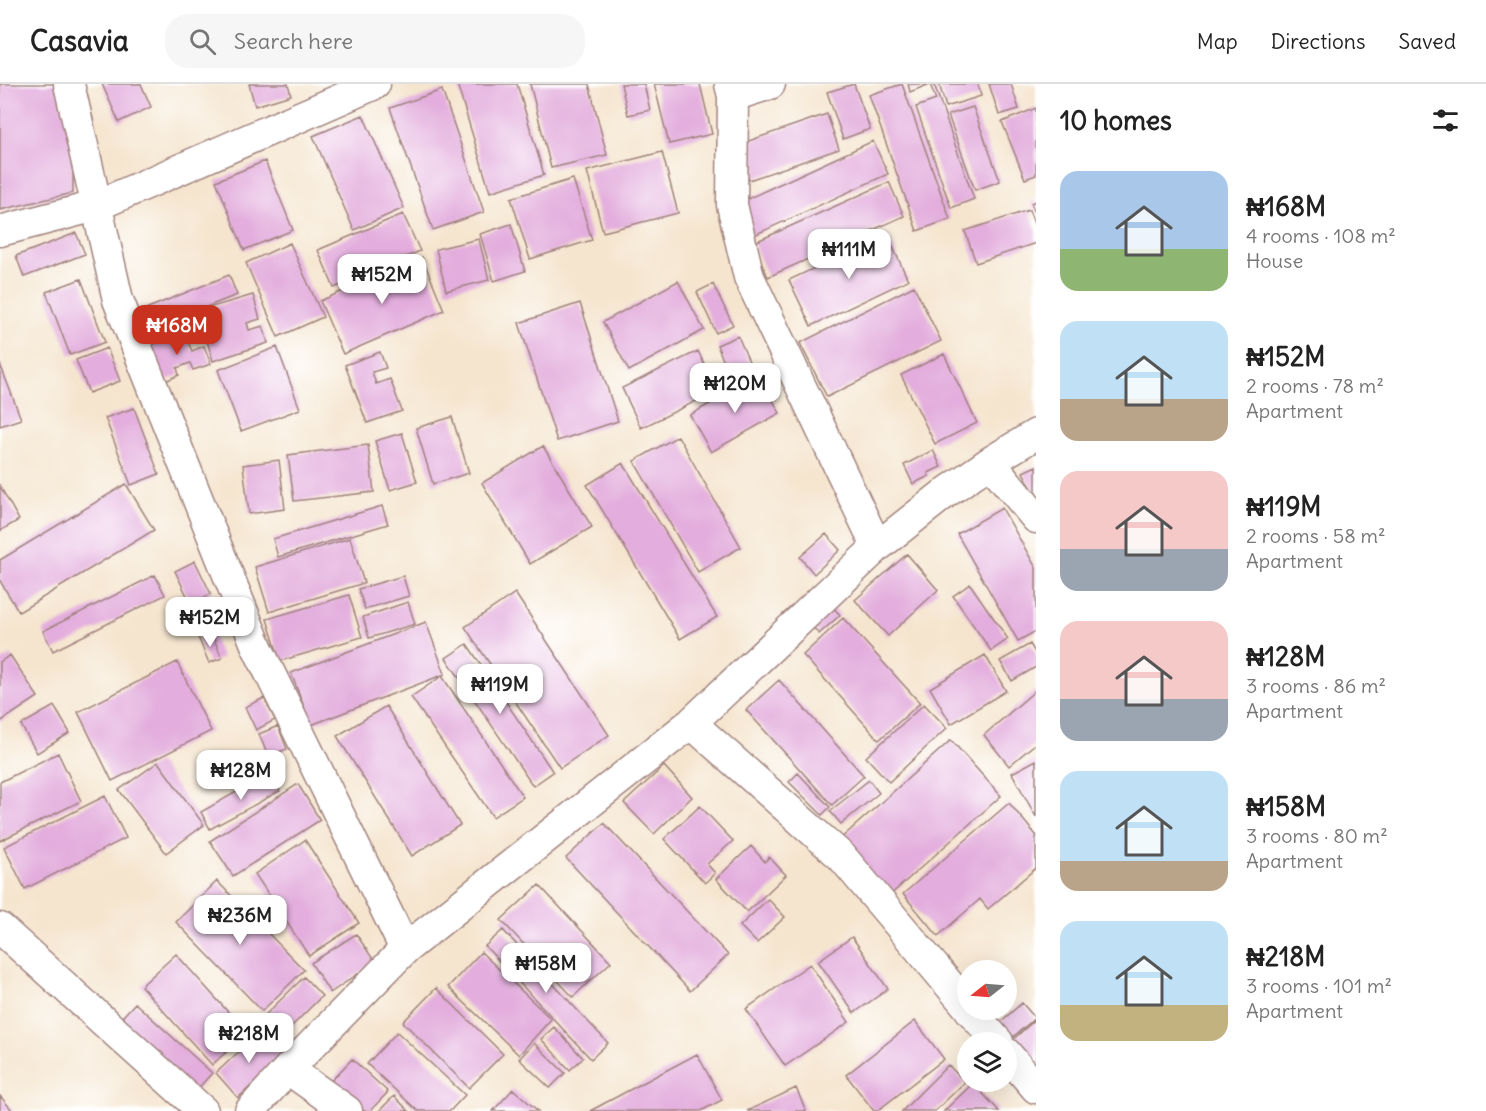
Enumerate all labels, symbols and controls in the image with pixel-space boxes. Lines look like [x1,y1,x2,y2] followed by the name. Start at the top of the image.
[165,14,585,68] search box
[30,23,129,59] text: Casavia
[186,25,219,58] icon: search
[234,27,353,55] text: Search here
[1197,28,1238,55] text: Map
[1271,28,1365,55] text: Directions
[1398,28,1456,55] text: Saved
[1060,104,1172,137] text: 10 homes
[1429,104,1462,137] icon: filters
[1246,190,1326,223] text: ₦168M
[1108,195,1180,267] icon: home
[1246,223,1396,248] text: 4 rooms · 108 m²
[807,229,891,280] pin: ₦111M
[822,236,876,261] text: ₦111M
[1246,248,1303,273] text: House
[340,254,424,305] pin: ₦152M
[351,261,413,286] text: ₦152M
[135,305,219,356] pin: ₦168M
[146,312,208,337] text: ₦168M
[1246,340,1325,373] text: ₦152M
[1108,345,1180,417] icon: home
[693,363,777,414] pin: ₦120M
[704,370,766,395] text: ₦120M
[1246,373,1384,398] text: 2 rooms · 78 m²
[1246,398,1343,423] text: Apartment
[1246,490,1321,523] text: ₦119M
[1108,495,1180,567] icon: home
[1246,523,1386,548] text: 2 rooms · 58 m²
[1246,548,1343,573] text: Apartment
[168,597,252,648] pin: ₦152M
[179,604,241,629] text: ₦152M
[1246,640,1325,673] text: ₦128M
[1108,645,1180,717] icon: home
[458,664,542,715] pin: ₦119M
[471,671,529,696] text: ₦119M
[1246,673,1386,698] text: 3 rooms · 86 m²
[1246,698,1343,723] text: Apartment
[199,750,283,801] pin: ₦128M
[210,757,272,782] text: ₦128M
[1246,790,1326,823] text: ₦158M
[1108,795,1180,867] icon: home
[1246,823,1388,848] text: 3 rooms · 80 m²
[1246,848,1343,873] text: Apartment
[198,895,282,946] pin: ₦236M
[208,902,272,927] text: ₦236M
[1246,940,1325,973] text: ₦218M
[504,943,588,994] pin: ₦158M
[1108,945,1180,1017] icon: home
[515,950,577,975] text: ₦158M
[957,960,1017,1020] north arrow
[957,960,1017,1092] map controls
[1246,973,1392,998] text: 3 rooms · 101 m²
[1246,998,1343,1023] text: Apartment
[207,1013,291,1064] pin: ₦218M
[218,1020,280,1045] text: ₦218M
[957,1032,1017,1092] button: layers

